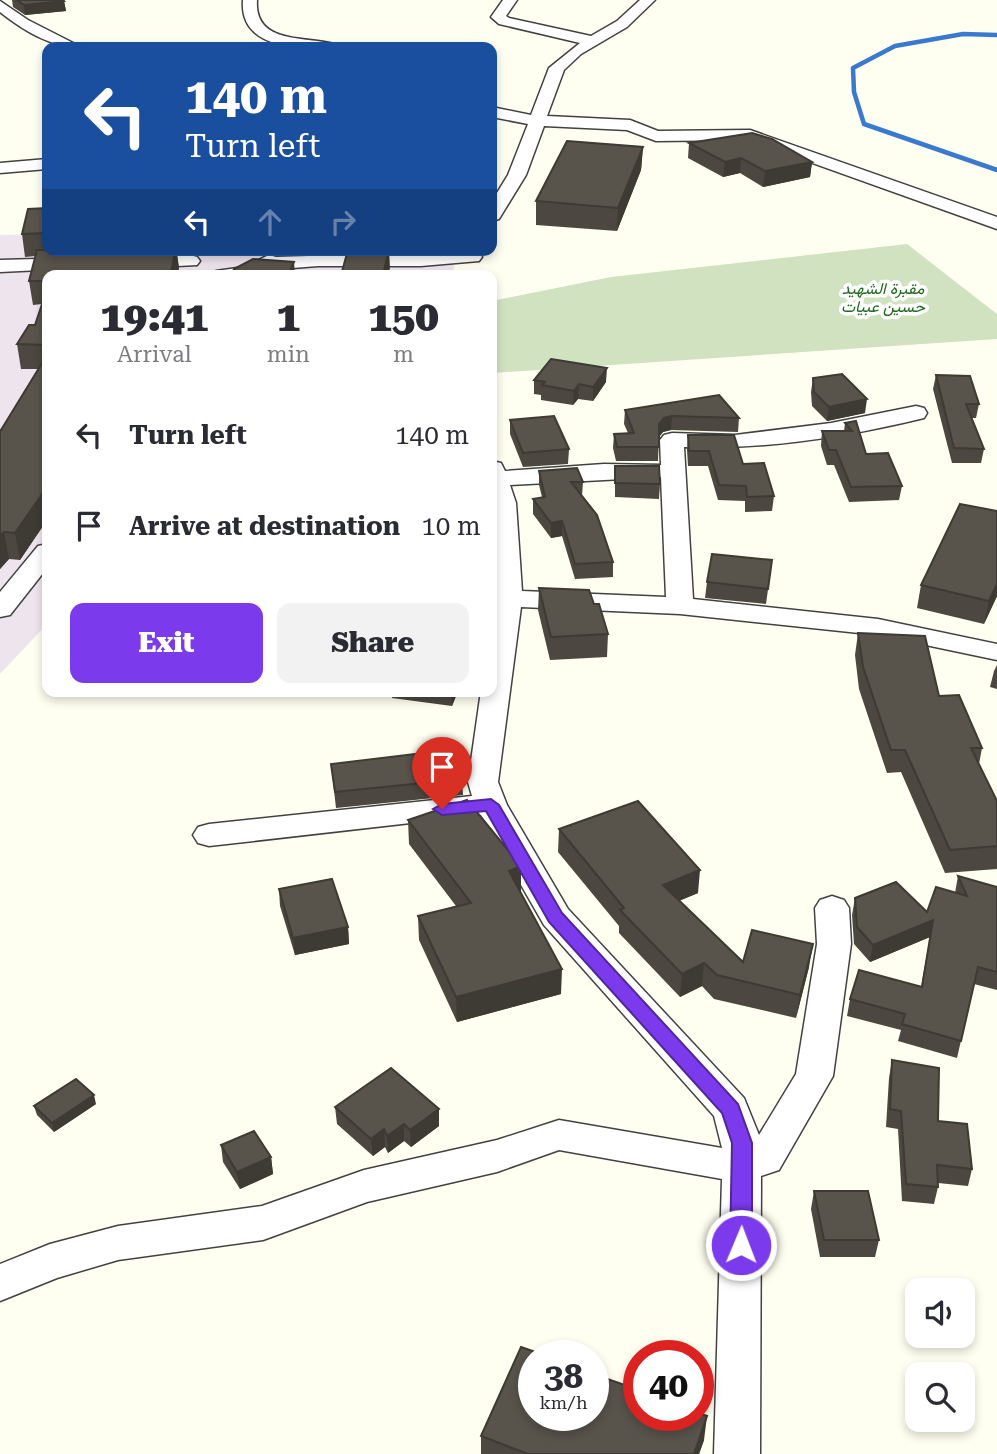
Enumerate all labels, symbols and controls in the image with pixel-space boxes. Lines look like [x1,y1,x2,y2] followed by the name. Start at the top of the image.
[185,68,327,125] text: 140 m
[70,70,161,161] icon: left
[185,127,320,165] text: Turn left
[178,203,216,241] icon: left
[251,203,289,241] icon: ahead
[324,203,362,241] icon: right
[841,279,926,317] park label: مقبرة الشهيد حسين عبيات
[100,292,208,341] text: 19:41
[276,292,300,341] text: 1
[368,292,439,341] text: 150
[117,341,192,368] text: Arrival
[267,341,310,368] text: min
[393,341,414,368] text: m
[70,416,108,454] icon: left
[129,420,247,450] text: Turn left
[395,420,469,450] text: 140 m
[70,507,108,545] icon: arrive
[129,511,400,541] text: Arrive at destination
[421,511,481,541] text: 10 m
[70,603,263,683] button: Exit
[277,603,469,683] button: Share
[412,737,472,809] pin
[423,748,461,786] icon: arrive
[704,1208,778,1282] position arrow
[905,1278,975,1432] map controls
[905,1278,975,1348] button: sound
[623,1340,714,1431] speed limit sign: 40
[544,1356,583,1397] text: 38
[905,1362,975,1432] button: search
[539,1392,588,1413] text: km/h

